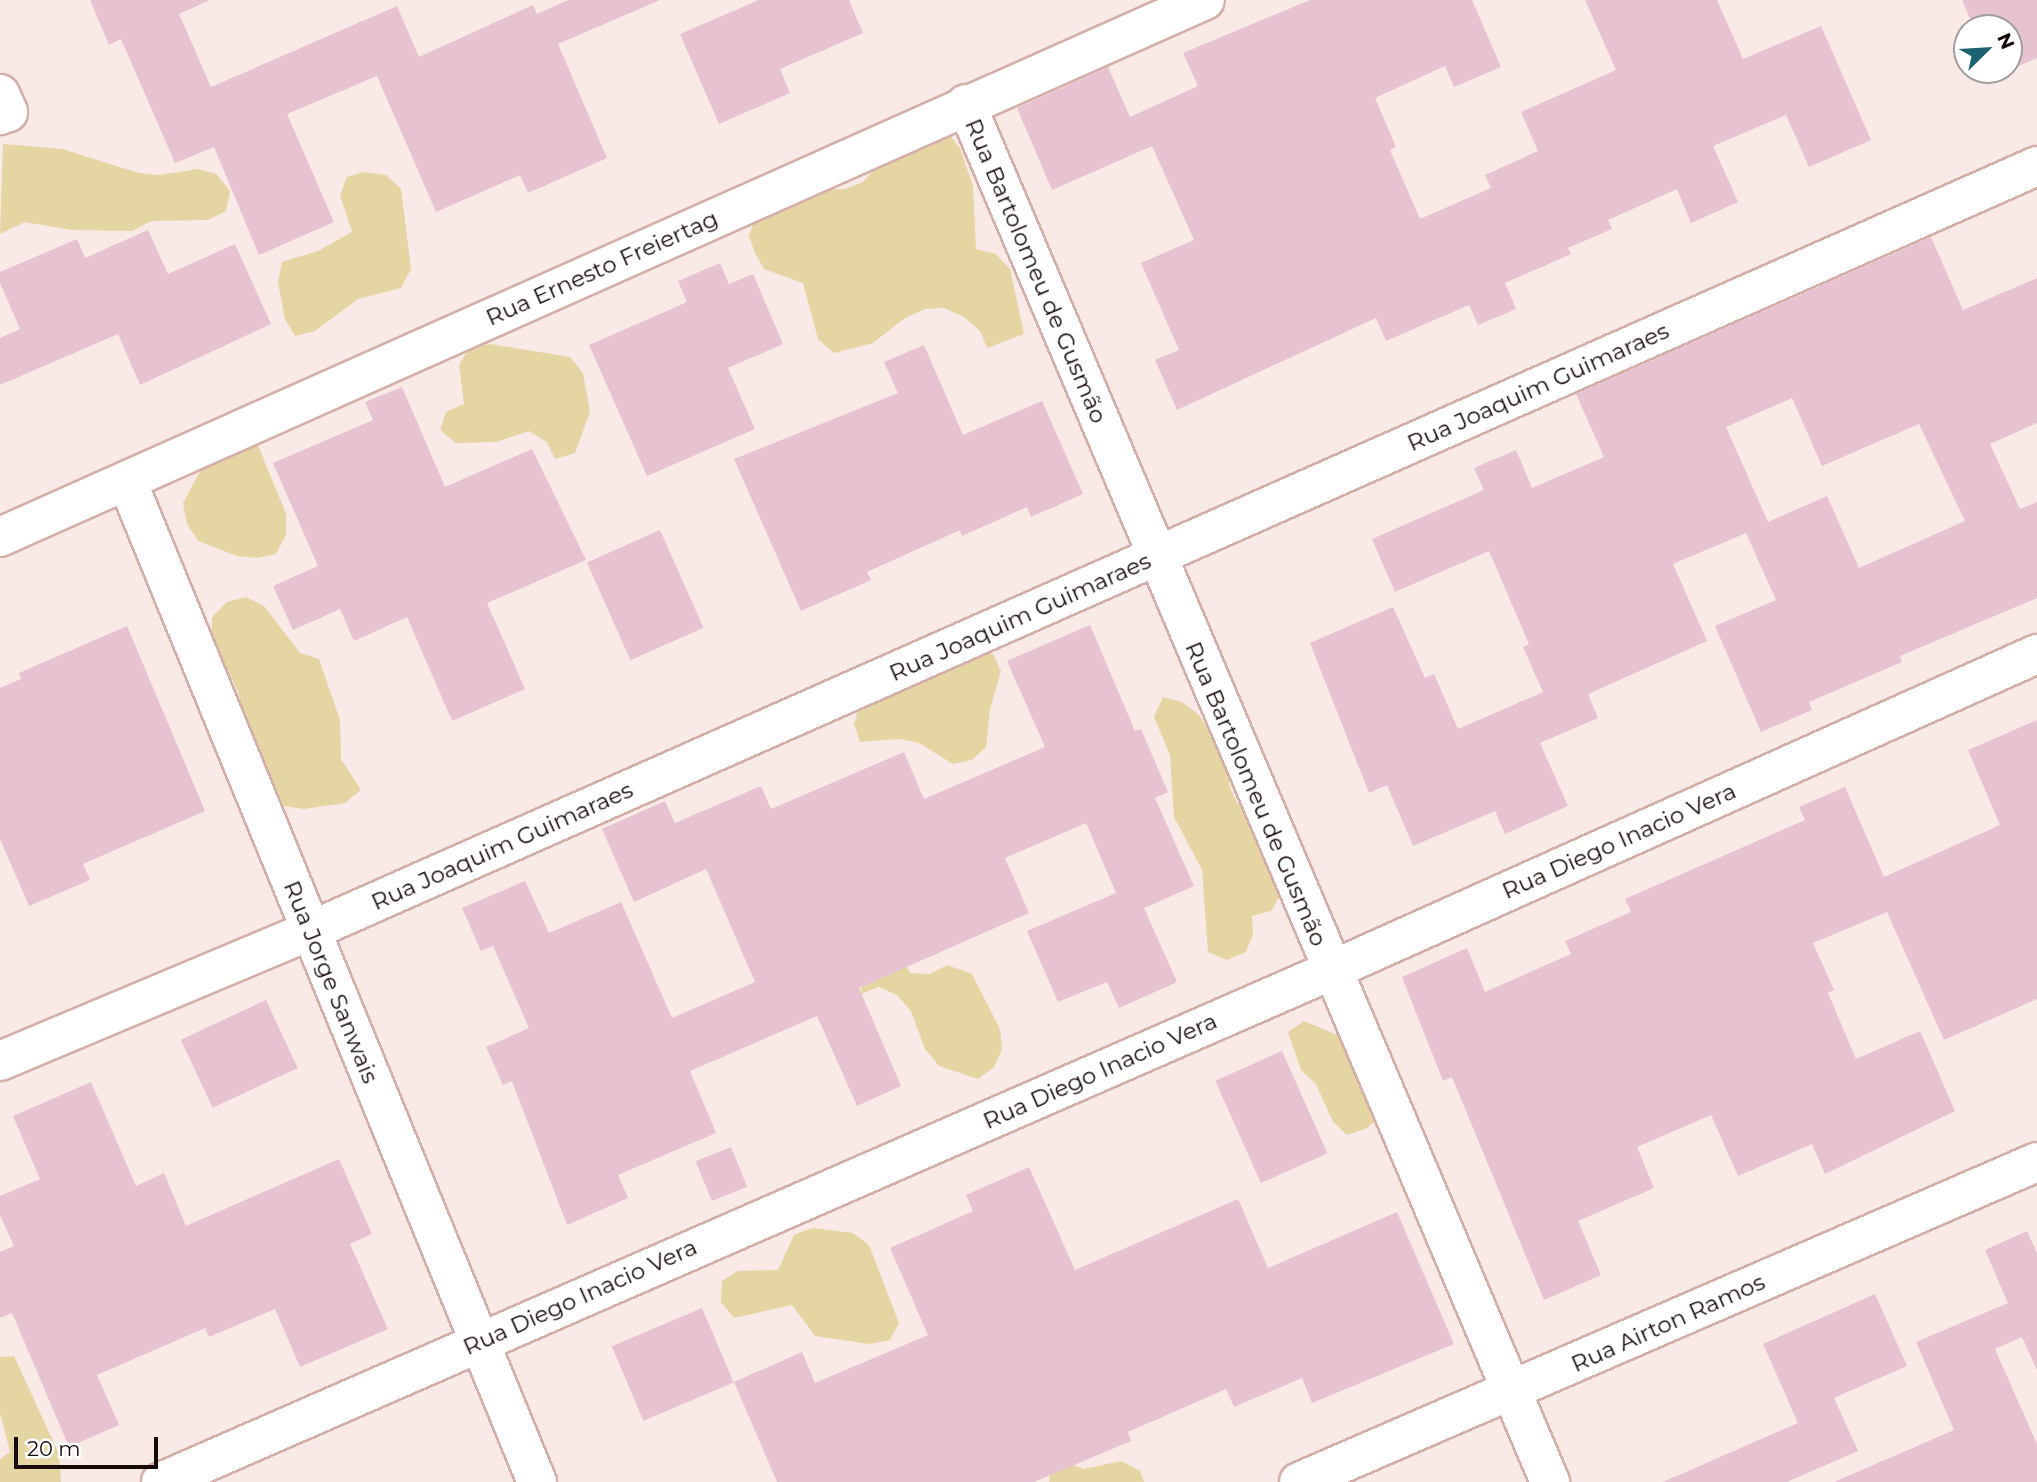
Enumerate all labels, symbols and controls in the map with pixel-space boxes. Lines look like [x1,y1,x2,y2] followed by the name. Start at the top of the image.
[1953,14,2023,84] north arrow
[1992,29,2019,53] text: N
[959,115,1113,427] street label: Rua Bartolomeu de Gusmão
[482,204,722,332] street label: Rua Ernesto Freiertag
[1403,317,1673,457] street label: Rua Joaquim Guimaraes
[885,547,1155,687] street label: Rua Joaquim Guimaraes
[1179,638,1333,950] street label: Rua Bartolomeu de Gusmão
[367,776,637,916] street label: Rua Joaquim Guimaraes
[1498,777,1740,905] street label: Rua Diego Inacio Vera
[278,877,384,1087] street label: Rua Jorge Sanwais
[979,1007,1221,1135] street label: Rua Diego Inacio Vera
[459,1233,701,1361] street label: Rua Diego Inacio Vera
[1567,1268,1769,1378] street label: Rua Airton Ramos
[18,1422,161,1466] scale bar
[27,1436,81,1461] text: 20 m

